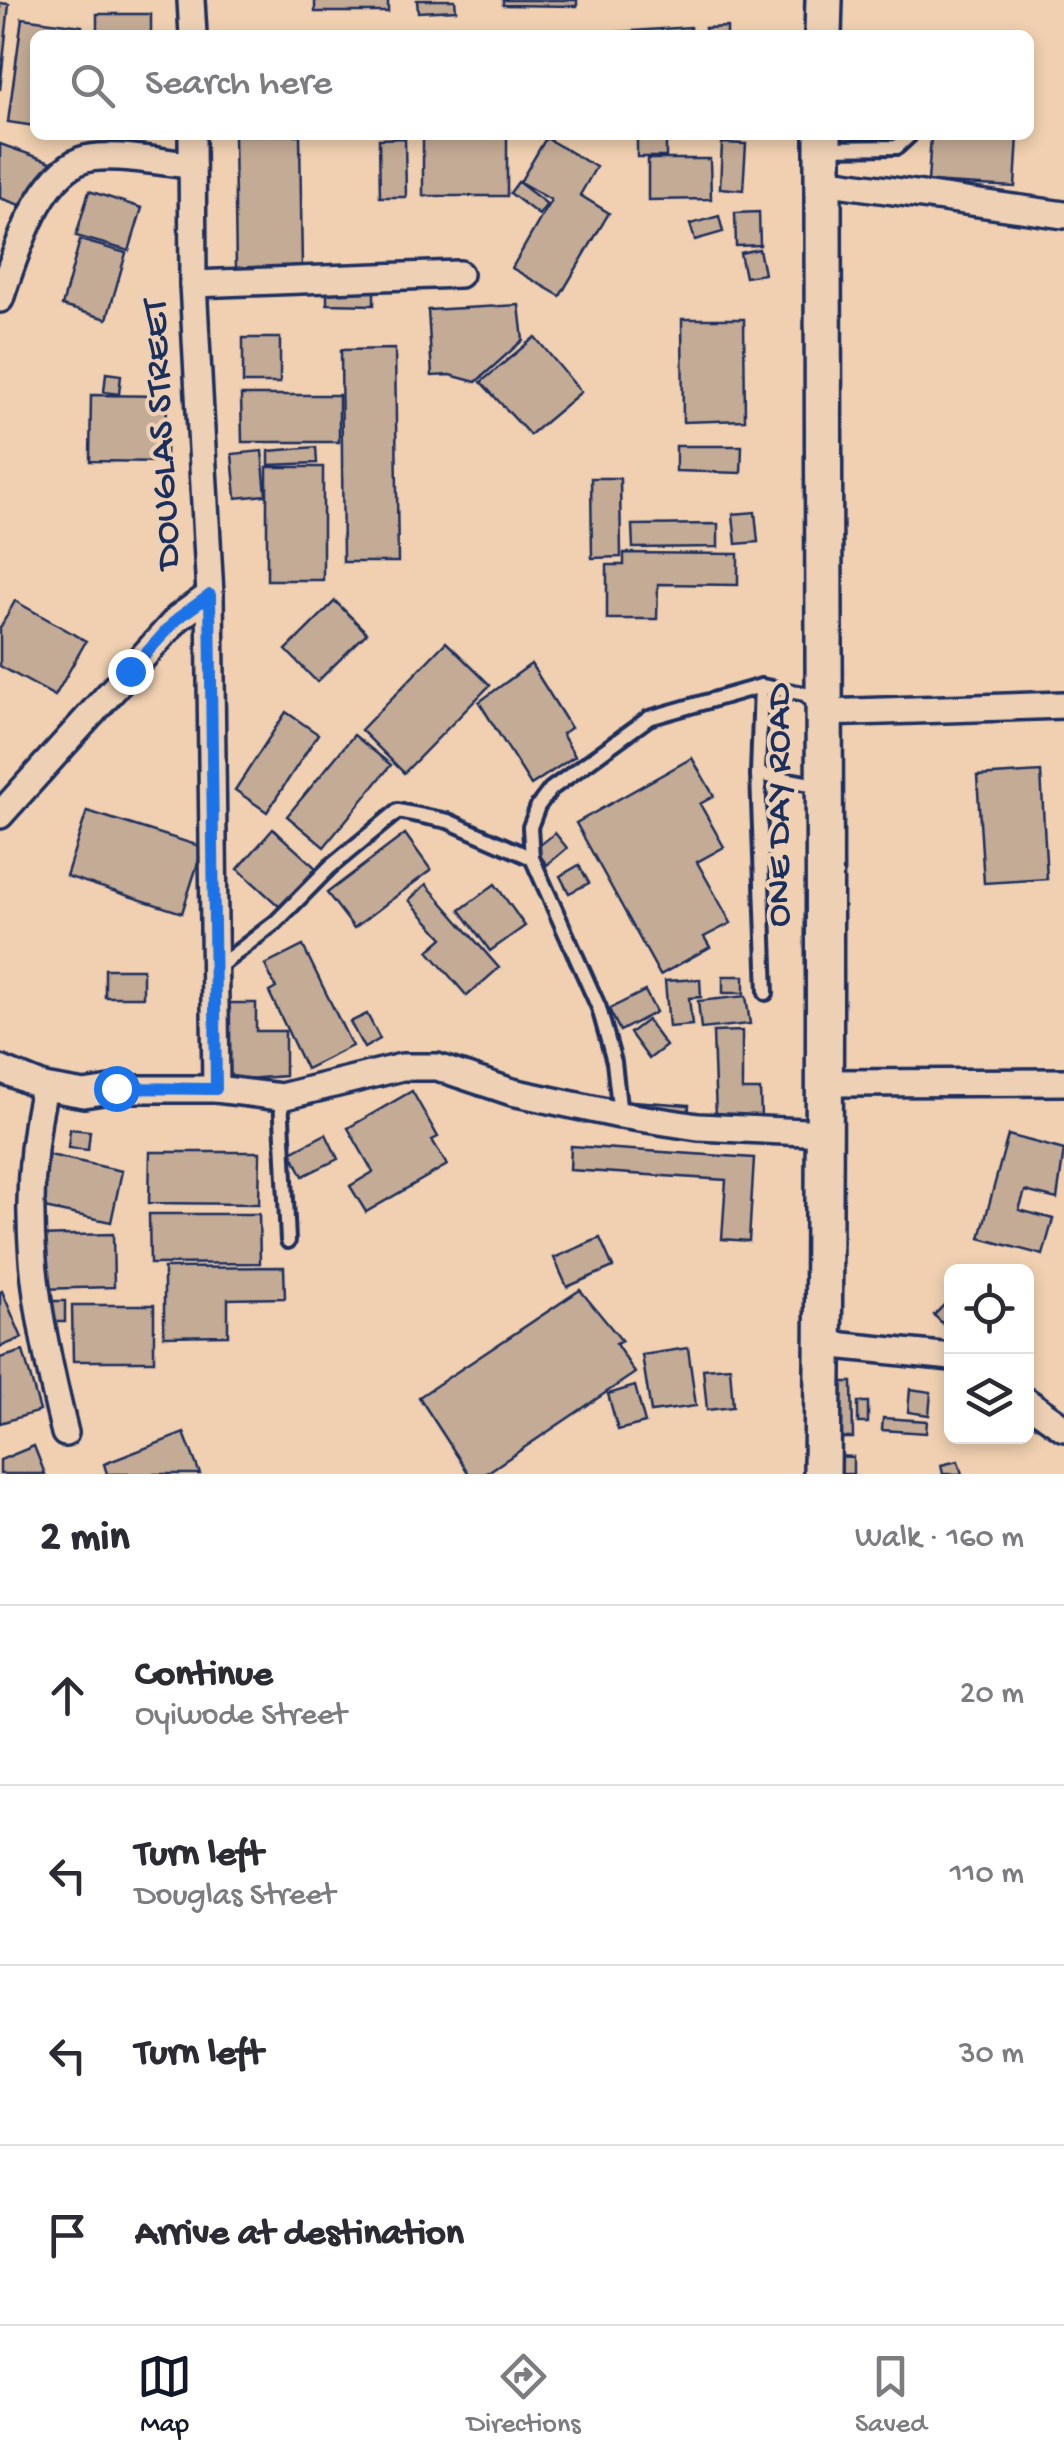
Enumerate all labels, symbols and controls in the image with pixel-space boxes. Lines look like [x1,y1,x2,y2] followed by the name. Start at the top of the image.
[30,30,1034,140] search box
[65,58,120,113] icon: search
[145,63,332,107] text: Search here
[135,296,193,573] street label: DOUGLAS STREET
[108,649,154,695] route end
[759,683,803,927] street label: ONE DAY ROAD
[94,1066,140,1112] route start
[944,1264,1034,1444] map controls
[944,1264,1034,1354] button: locate
[944,1354,1034,1444] button: layers
[40,1515,129,1564] text: 2 min
[855,1520,1024,1558] text: Walk · 160 m
[135,1654,273,1698] text: Continue
[40,1668,95,1723] icon: ahead
[960,1676,1024,1714] text: 20 m
[135,1698,347,1736] text: Oyiwode Street
[135,1834,263,1878] text: Turn left
[40,1848,95,1903] icon: left
[950,1856,1024,1894] text: 110 m
[135,1878,335,1916] text: Douglas Street
[40,2028,95,2083] icon: left
[135,2033,263,2077] text: Turn left
[959,2036,1024,2074] text: 30 m
[40,2208,95,2263] icon: arrive
[135,2213,464,2257] text: Arrive at destination
[137,2349,192,2442] tab: Map
[467,2349,581,2442] tab: Directions
[855,2349,927,2442] tab: Saved

